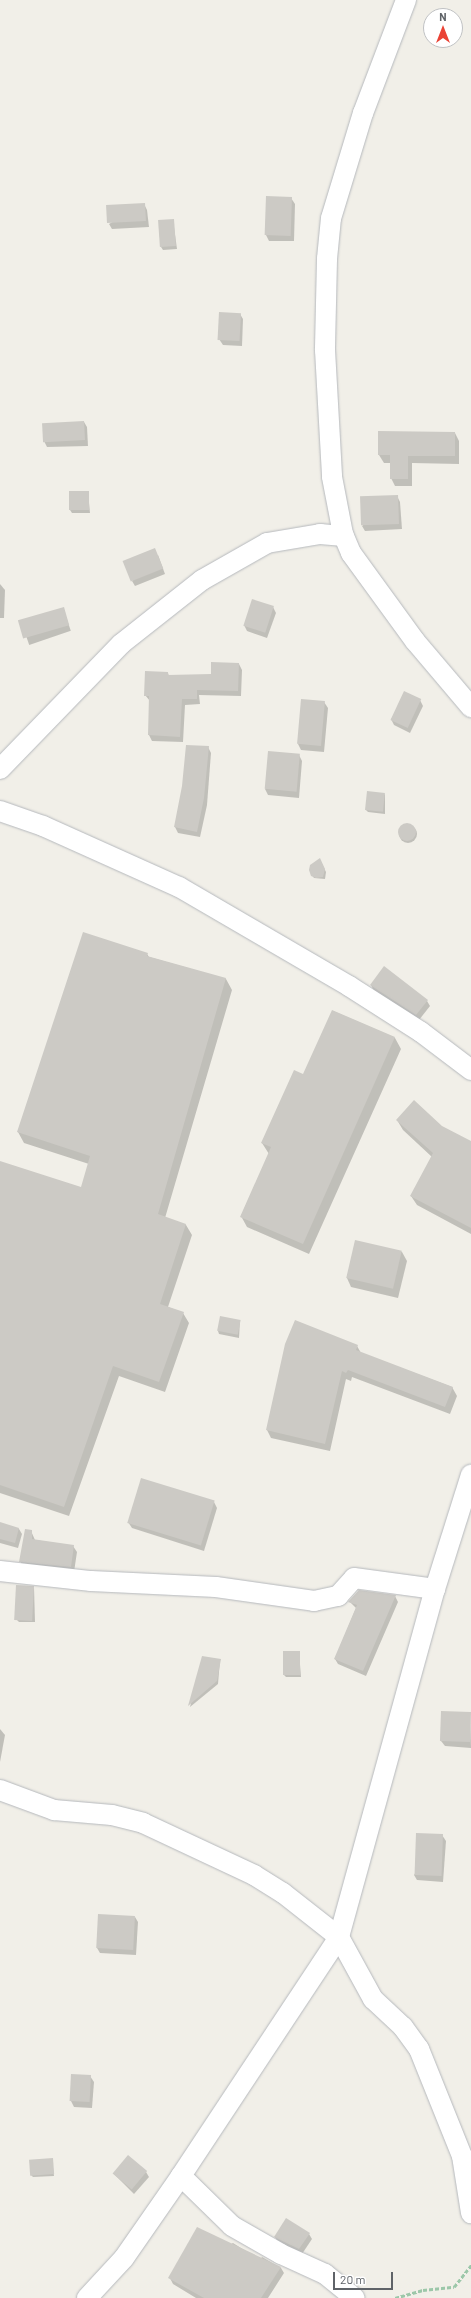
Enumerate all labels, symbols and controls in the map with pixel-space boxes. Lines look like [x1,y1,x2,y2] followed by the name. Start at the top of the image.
[423,8,463,48] north arrow
[439,10,447,23] text: N
[335,2264,395,2290] scale bar
[340,2272,366,2286] text: 20 m

